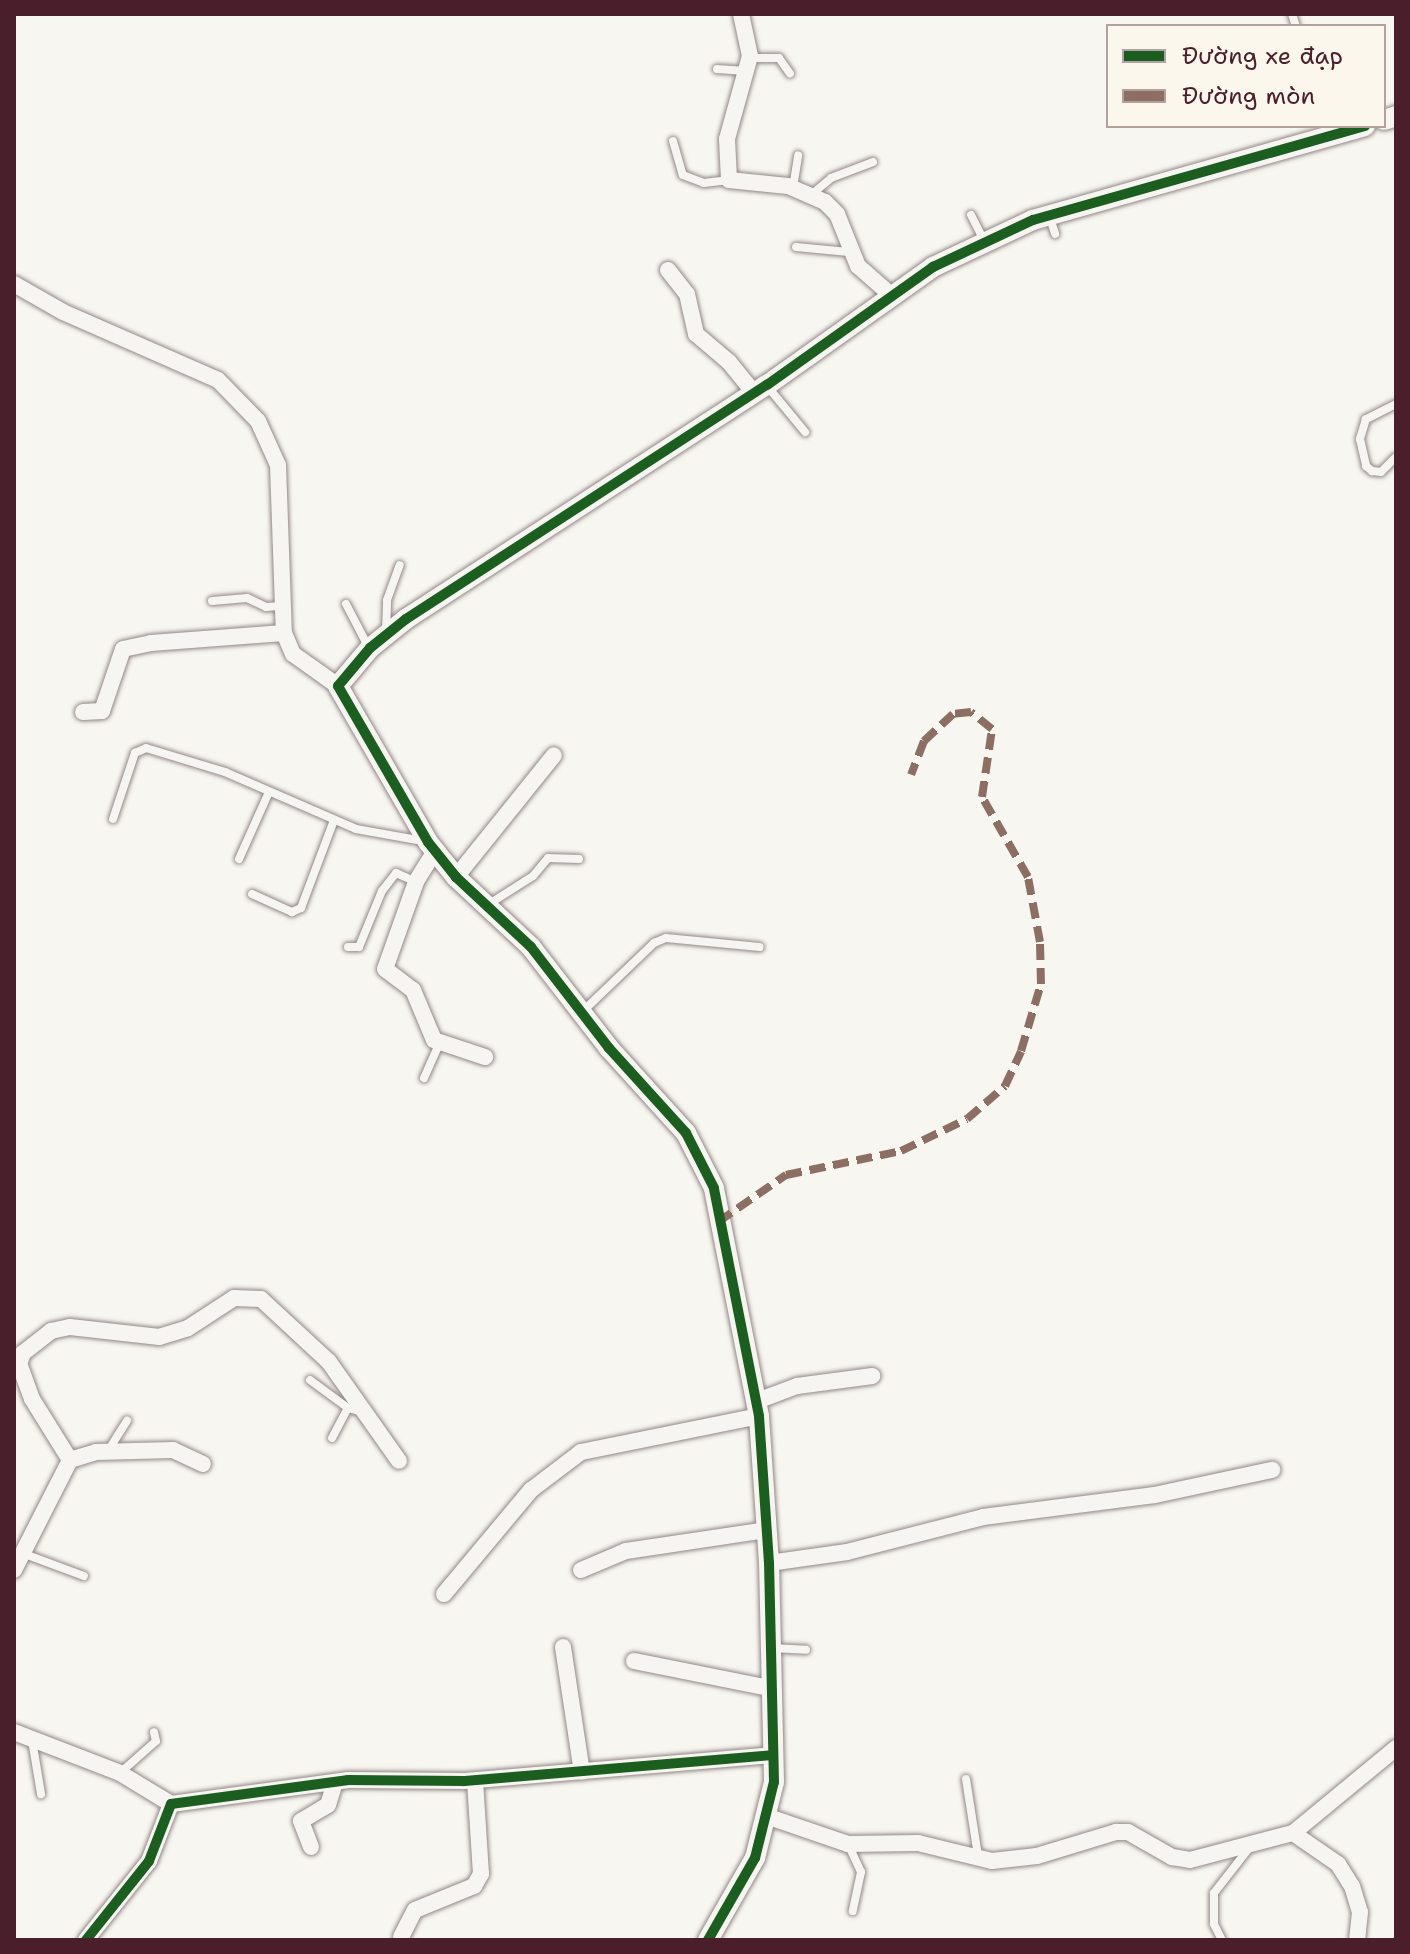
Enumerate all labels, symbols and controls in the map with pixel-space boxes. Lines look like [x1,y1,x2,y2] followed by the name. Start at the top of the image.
[1106,24,1386,128] legend
[1182,40,1343,72] text: Đường xe đạp
[1182,80,1315,112] text: Đường mòn

